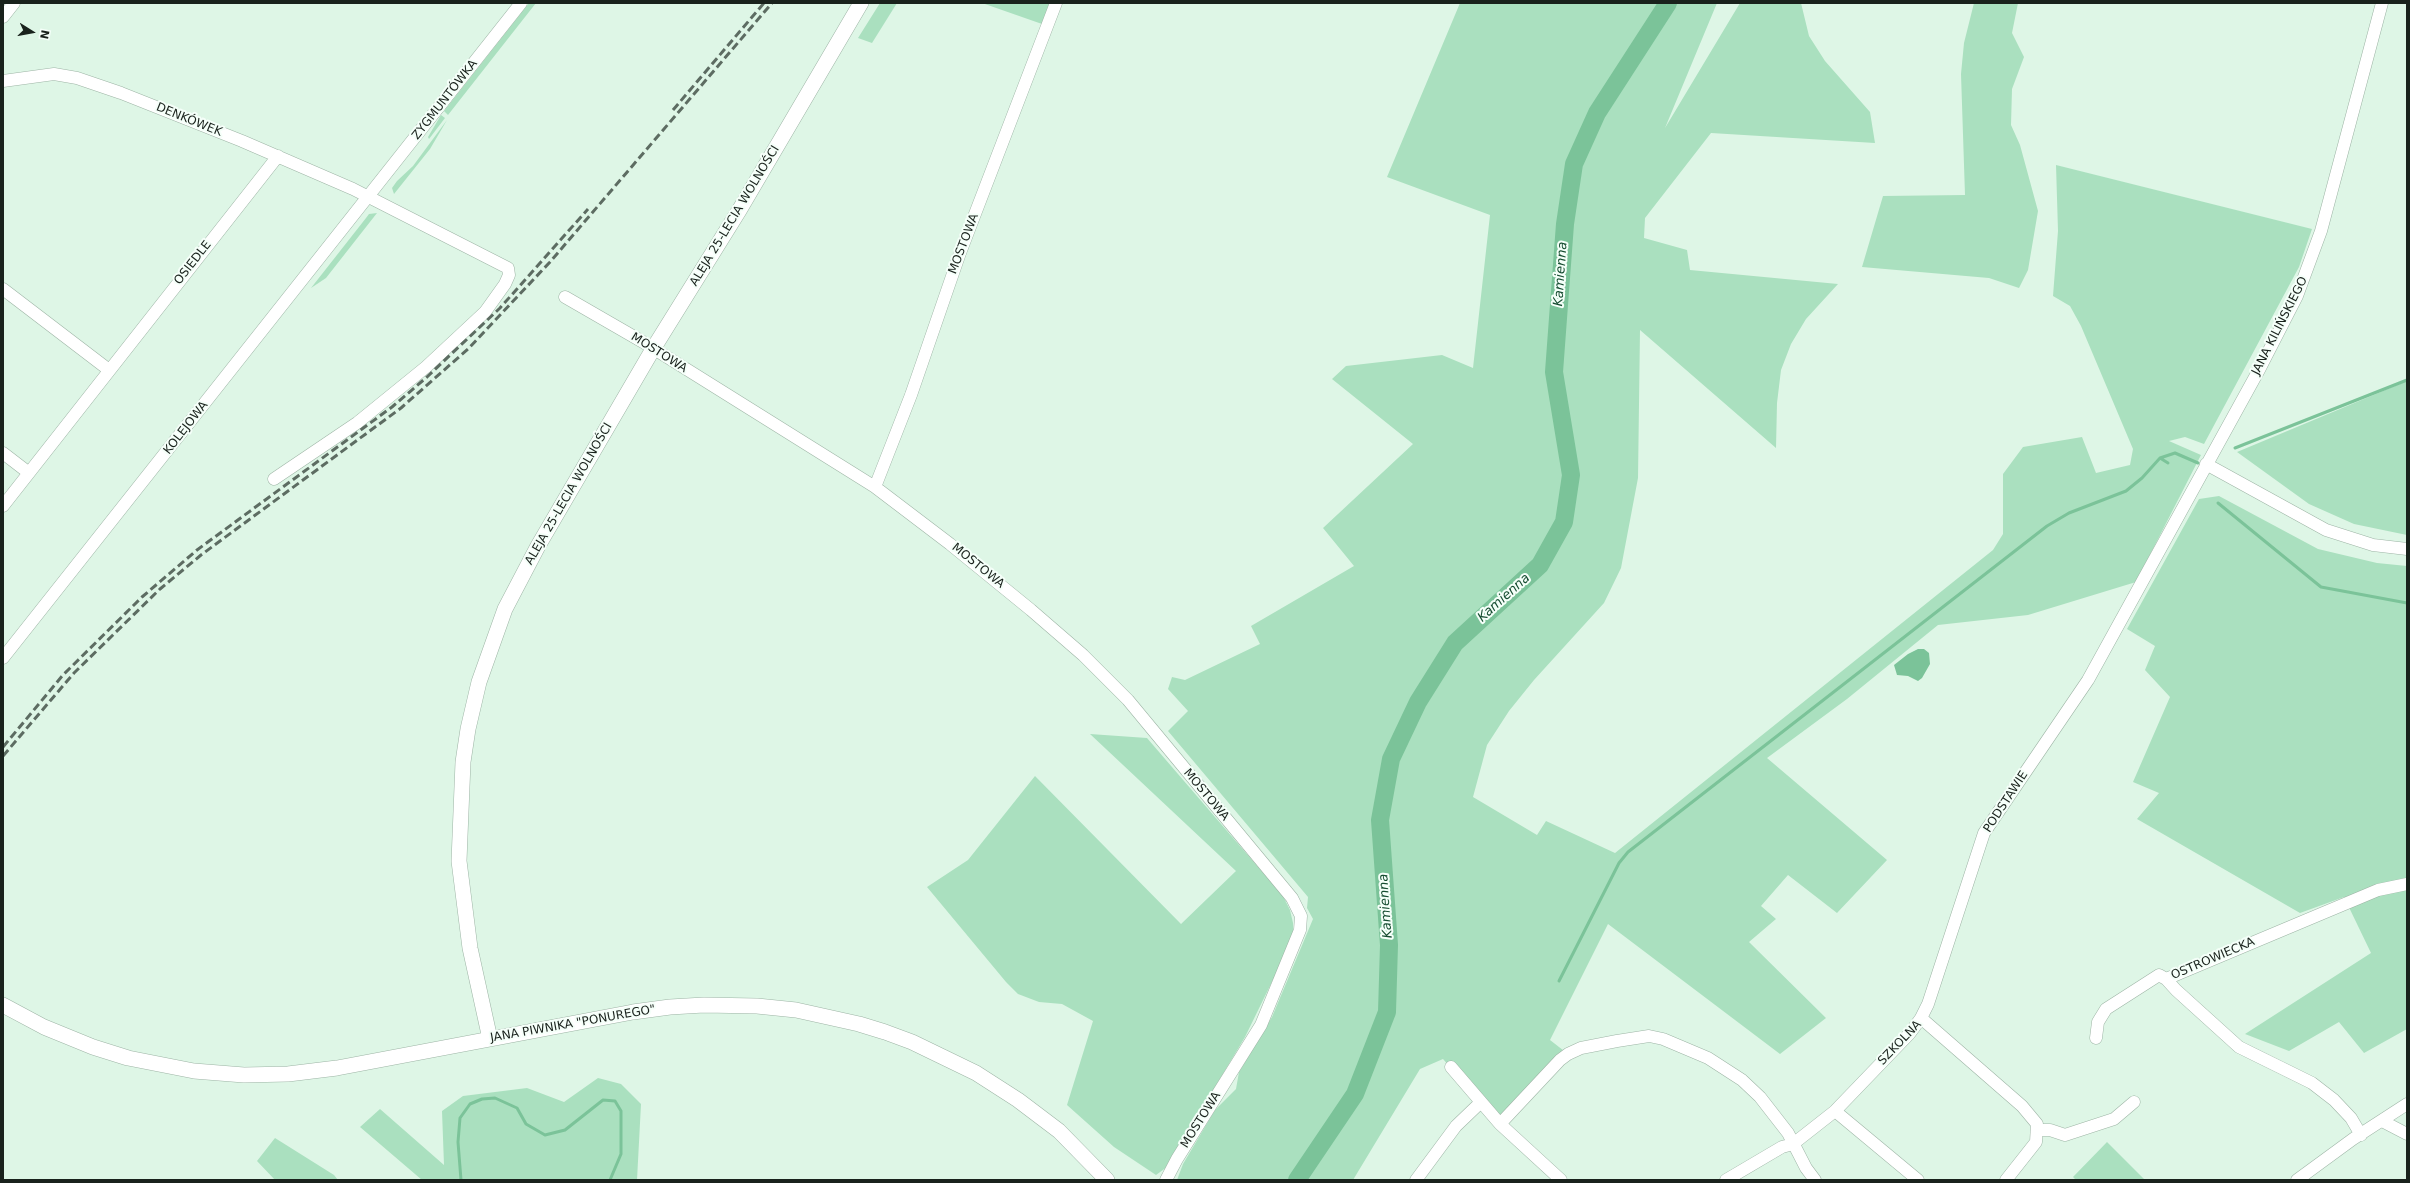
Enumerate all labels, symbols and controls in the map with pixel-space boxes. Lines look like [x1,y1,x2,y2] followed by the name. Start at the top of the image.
[12,12,52,52] north arrow
[37,29,52,40] text: N
[409,57,481,143] street label: ZYGMUNTÓWKA
[154,100,224,140] street label: DENKÓWEK
[687,143,783,289] street label: ALEJA 25-LECIA WOLNOŚCI
[946,212,982,276] street label: MOSTOWA
[171,238,215,288] street label: OSIEDLE
[1551,241,1571,307] water label: Kamienna
[2249,274,2311,378] street label: JANA KILIŃSKIEGO
[628,330,690,376] street label: MOSTOWA
[161,399,211,457] street label: KOLEJOWA
[522,420,616,568] street label: ALEJA 25-LECIA WOLNOŚCI
[949,540,1007,592] street label: MOSTOWA
[1475,571,1533,625] water label: Kamienna
[1180,766,1232,824] street label: MOSTOWA
[1981,769,2031,835] street label: PODSTAWIE
[1376,873,1396,939] water label: Kamienna
[2169,935,2257,983] street label: OSTROWIECKA
[489,1002,657,1046] street label: JANA PIWNIKA "PONUREGO"
[1875,1018,1925,1068] street label: SZKOLNA
[1178,1089,1224,1151] street label: MOSTOWA

